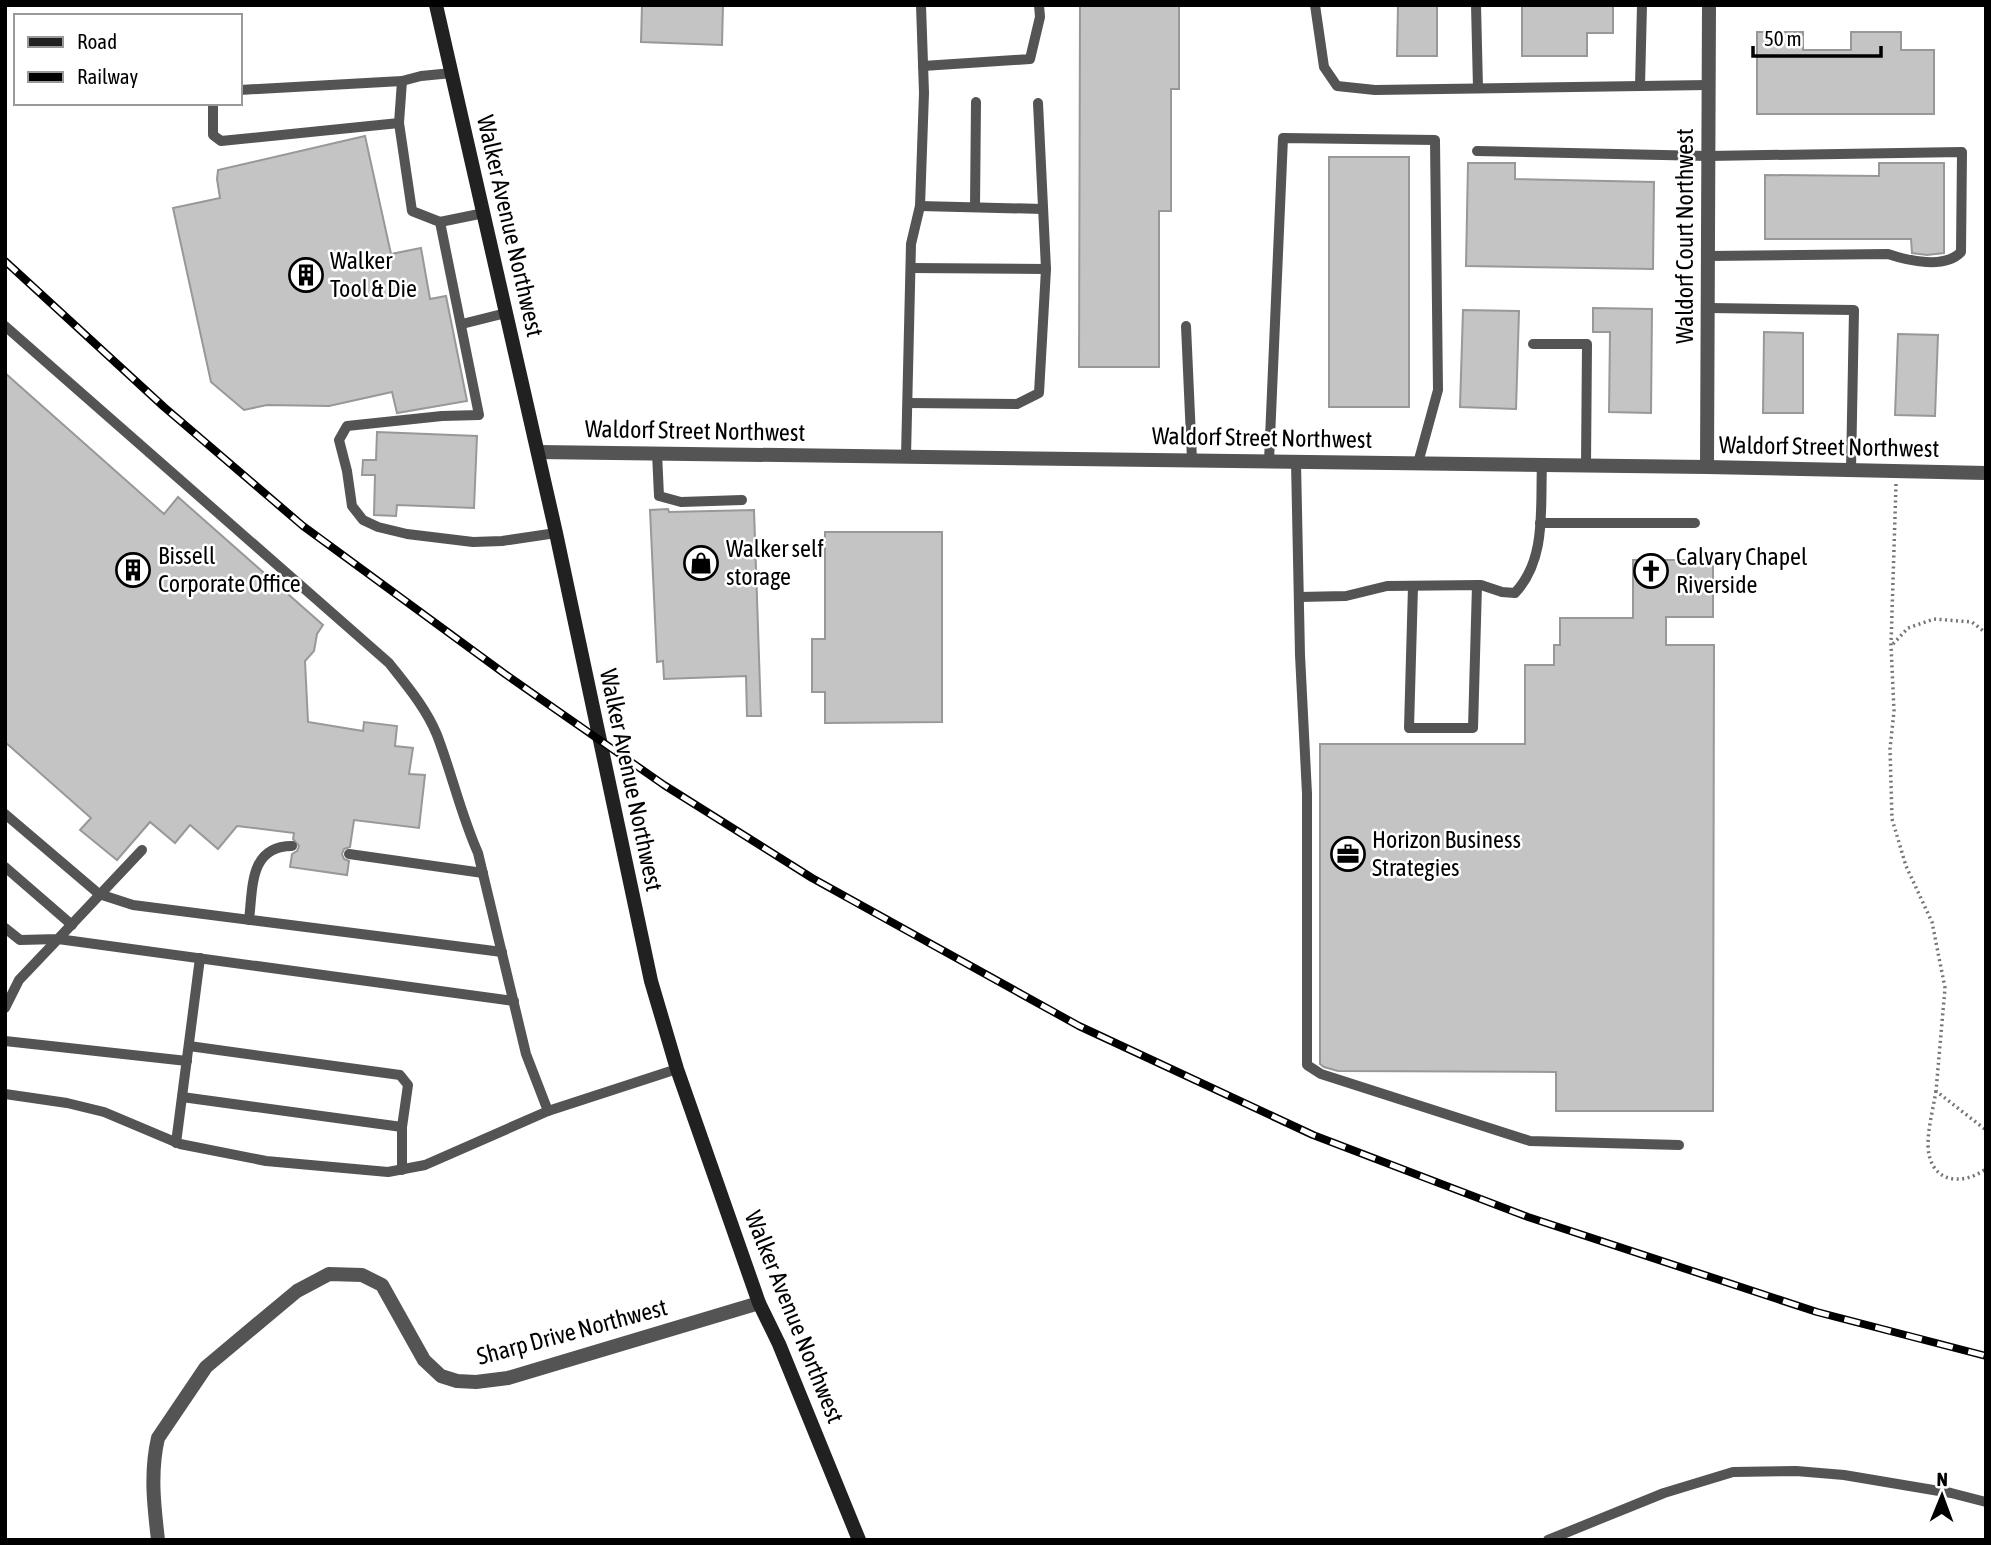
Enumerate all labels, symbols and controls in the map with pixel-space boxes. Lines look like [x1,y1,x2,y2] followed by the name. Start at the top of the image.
[14,14,242,105] legend
[1753,14,1881,58] scale bar
[1764,26,1802,50] text: 50 m
[77,29,117,53] text: Road
[77,64,139,88] text: Railway
[472,113,549,339] street label: Walker Avenue Northwest
[1671,128,1698,344] street label: Waldorf Court Northwest
[330,247,417,302] place label: Walker Tool & Die
[287,256,325,294] building icon: Walker Tool & Die
[585,415,806,446] street label: Waldorf Street Northwest
[1152,422,1373,453] street label: Waldorf Street Northwest
[1719,431,1940,462] street label: Waldorf Street Northwest
[726,535,824,590] place label: Walker self storage
[158,542,301,597] place label: Bissell Corporate Office
[1676,543,1808,598] place label: Calvary Chapel Riverside
[682,544,720,582] shop icon: Walker self storage
[114,551,152,589] building icon: Bissell Corporate Office
[1632,552,1670,590] church icon: Calvary Chapel Riverside
[595,666,668,894] street label: Walker Avenue Northwest
[1372,826,1521,881] place label: Horizon Business Strategies
[1329,835,1367,873] office icon: Horizon Business Strategies
[740,1207,849,1427] street label: Walker Avenue Northwest
[474,1293,670,1370] street label: Sharp Drive Northwest
[1907,1461,1977,1531] north arrow
[1936,1468,1948,1490] text: N

